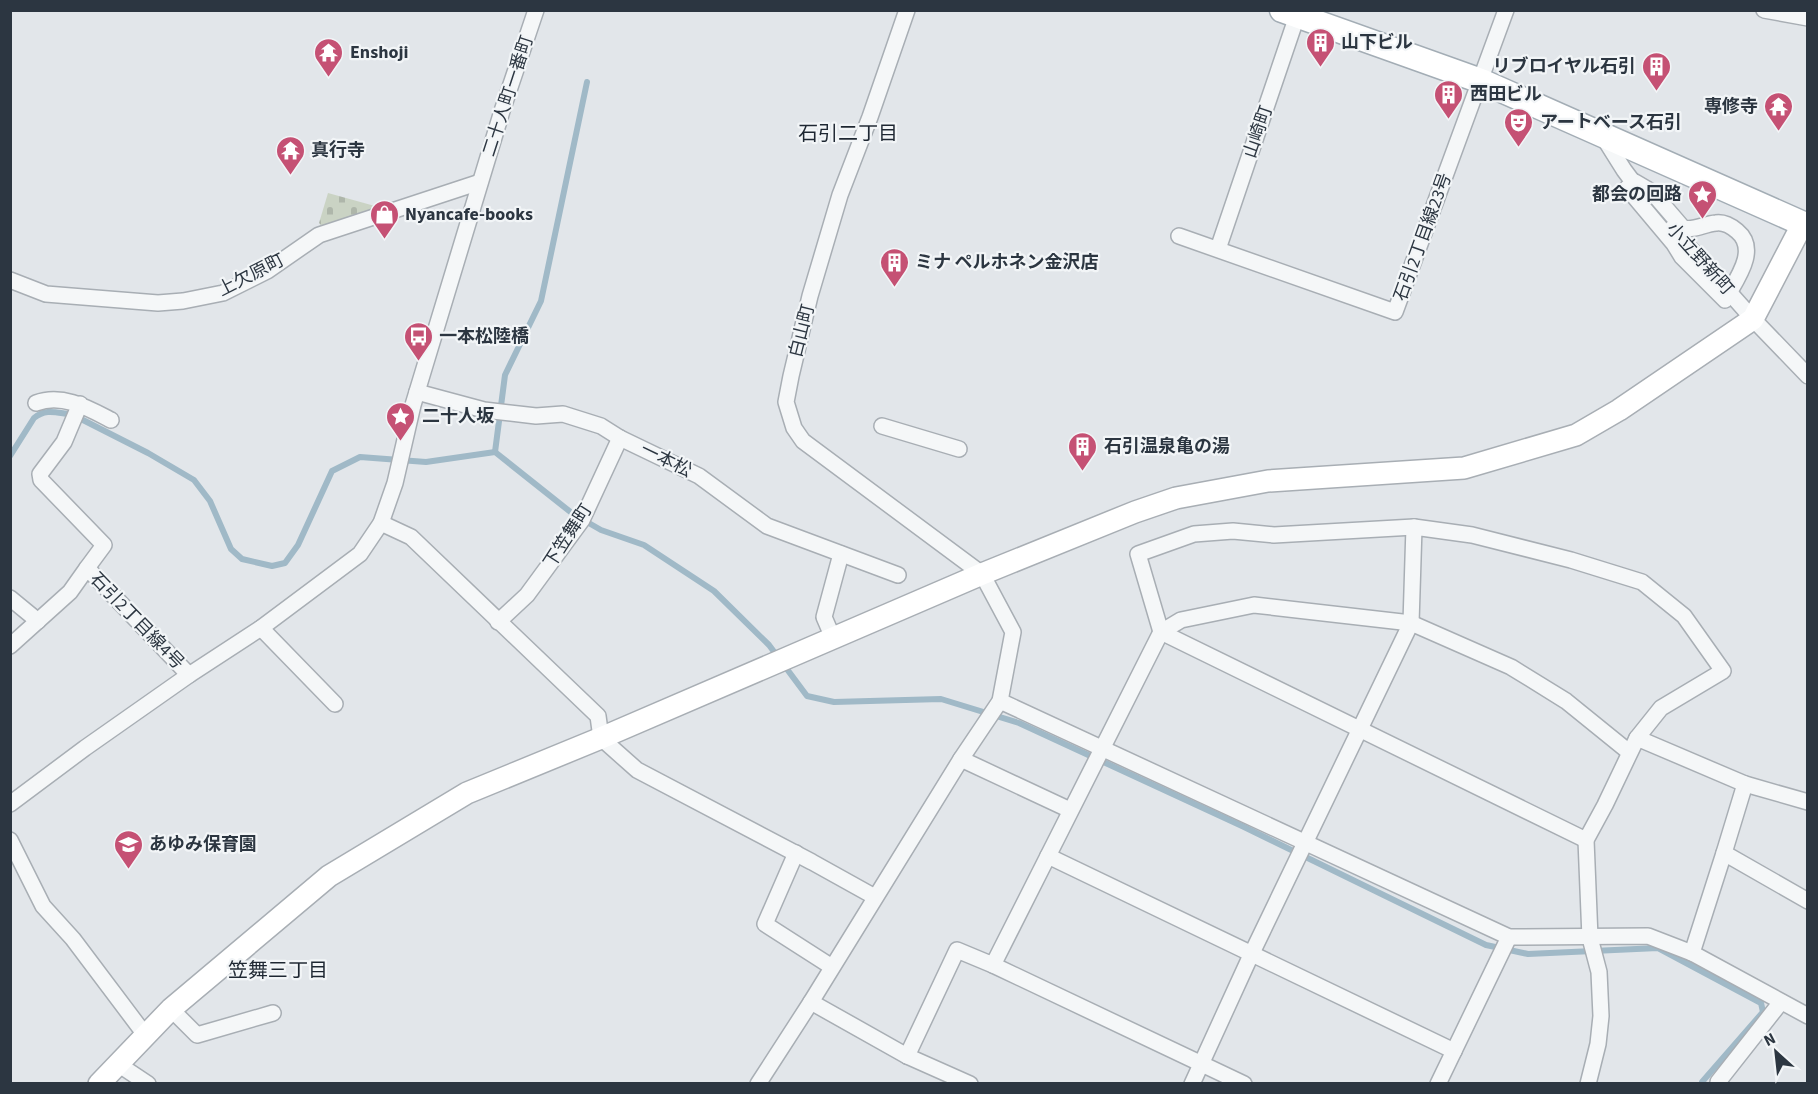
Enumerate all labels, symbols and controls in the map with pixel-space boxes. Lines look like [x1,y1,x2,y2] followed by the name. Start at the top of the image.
[1304,26,1336,68] building icon: 山下ビル
[1341,30,1413,55] place label: 山下ビル
[477,32,539,160] street label: 二十人町一番町
[313,36,345,78] temple icon: Enshoji
[350,40,408,65] place label: Enshoji
[1641,50,1673,92] building icon: リブロイヤル石引
[1493,54,1636,79] place label: リブロイヤル石引
[1433,78,1465,120] building icon: 西田ビル
[1470,82,1542,107] place label: 西田ビル
[1763,90,1795,132] temple icon: 専修寺
[1704,94,1758,119] place label: 専修寺
[1237,102,1279,162] street label: 山崎町
[1503,106,1535,148] theatre icon: アートベース石引
[1540,110,1682,135] place label: アートベース石引
[798,120,898,148] district label: 石引二丁目
[274,134,306,176] temple icon: 真行寺
[311,138,365,163] place label: 真行寺
[1388,169,1458,305] street label: 石引2丁目線23号
[1687,178,1719,220] place icon: 都会の回路
[1592,182,1682,207] place label: 都会の回路
[368,198,400,240] shop icon: Nyancafe-books
[405,202,533,227] place label: Nyancafe-books
[1661,217,1739,301] street label: 小立野新町
[878,246,910,288] building icon: ミナ ペルホネン金沢店
[213,248,289,302] street label: 上欠原町
[915,250,1099,275] place label: ミナ ペルホネン金沢店
[783,302,821,360] street label: 白山町
[402,320,434,362] bus stop icon: 一本松陸橋
[439,324,529,349] place label: 一本松陸橋
[385,400,417,442] place icon: 二十人坂
[422,404,495,429] place label: 二十人坂
[1067,430,1099,472] building icon: 石引温泉亀の湯
[1104,434,1230,459] place label: 石引温泉亀の湯
[636,437,696,483] street label: 一本松
[538,499,598,573] street label: 下笠舞町
[84,567,190,675] street label: 石引2丁目線4号
[112,828,144,870] school or university icon: あゆみ保育園
[149,832,257,857] place label: あゆみ保育園
[228,957,328,985] district label: 笠舞三丁目
[1746,1022,1806,1082] north arrow
[1760,1027,1779,1052] text: N

